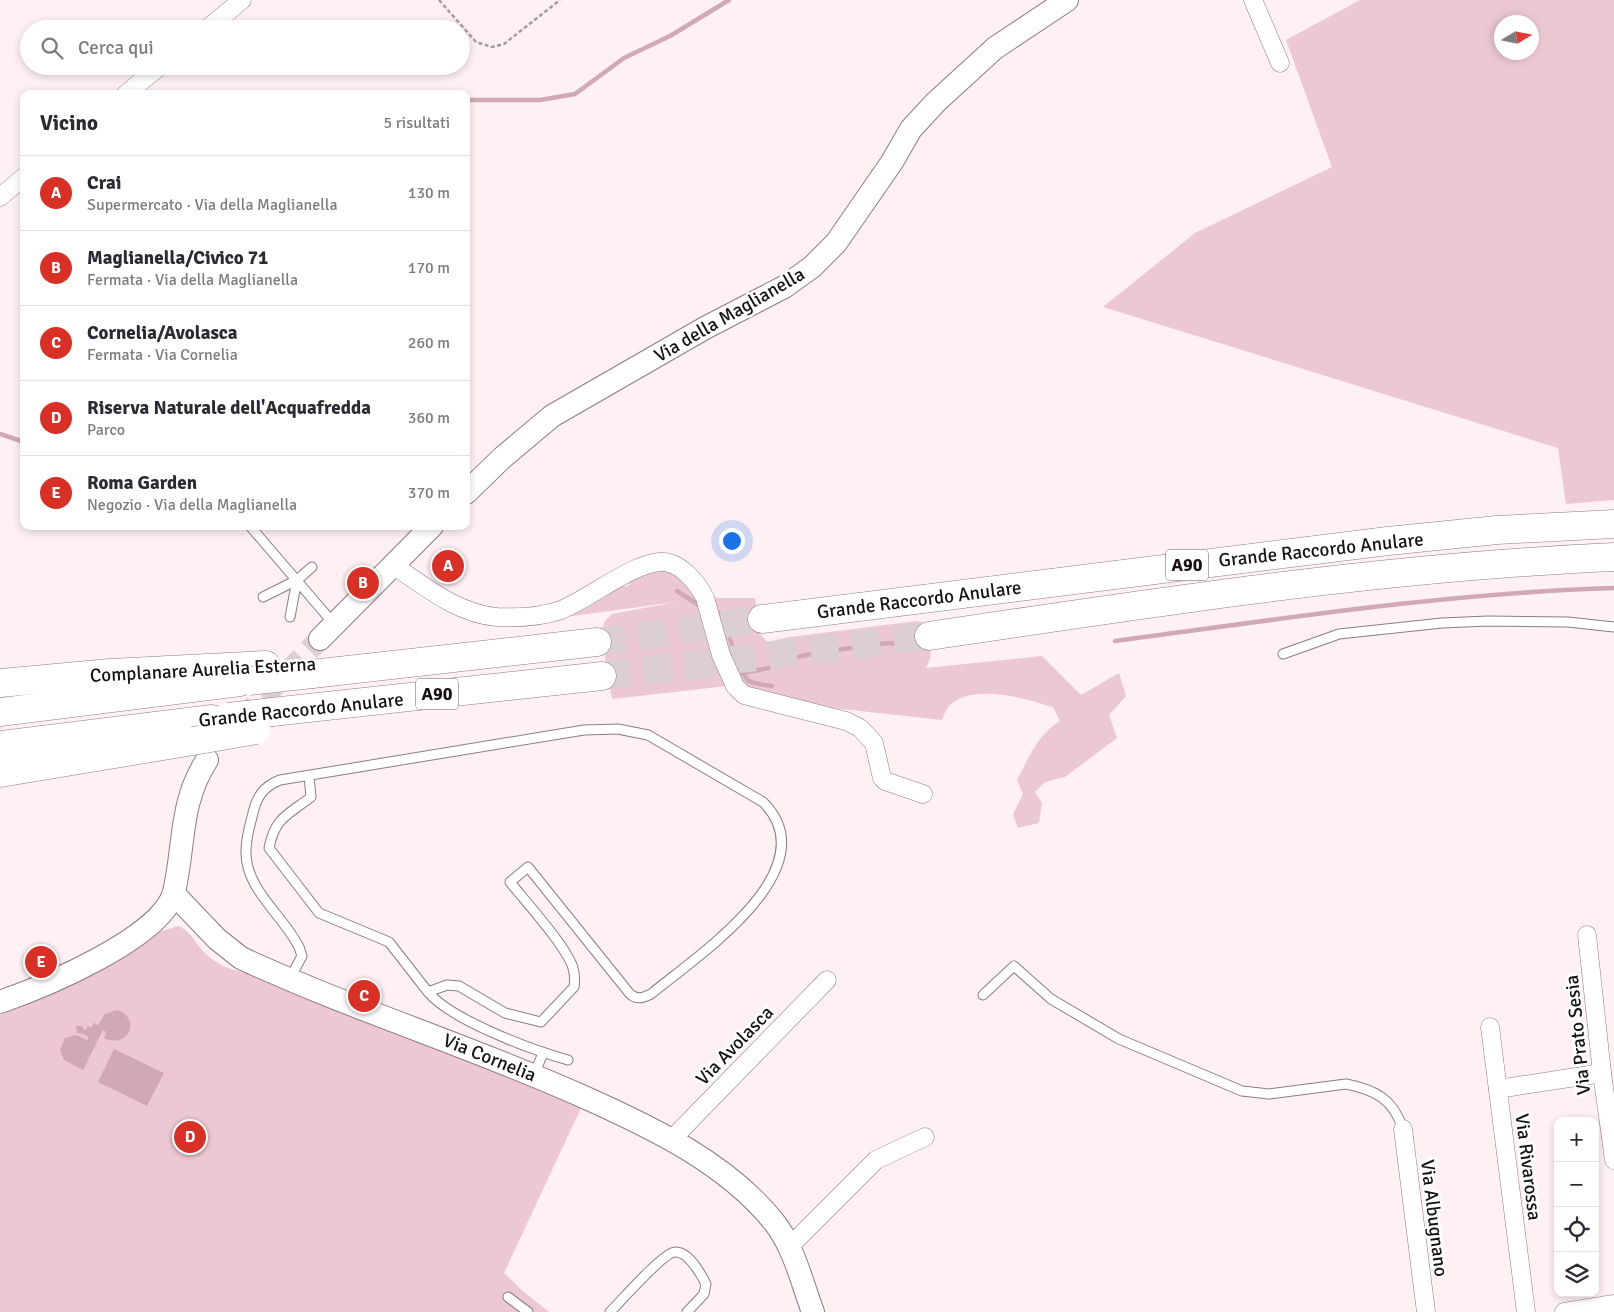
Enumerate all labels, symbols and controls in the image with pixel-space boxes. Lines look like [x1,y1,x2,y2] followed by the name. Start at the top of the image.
[1494,15,1539,60] north arrow
[20,20,470,75] search box
[38,34,66,62] icon: search
[78,36,154,60] text: Cerca qui
[40,110,98,136] text: Vicino
[384,113,450,133] text: 5 risultati
[87,171,122,195] text: Crai
[51,183,61,203] text: A
[408,183,450,203] text: 130 m
[87,195,338,215] text: Supermercato · Via della Maglianella
[87,246,268,270] text: Maglianella/Civico 71
[51,258,61,278] text: B
[408,258,450,278] text: 170 m
[650,262,809,368] street label: Via della Maglianella
[87,270,298,290] text: Fermata · Via della Maglianella
[87,321,238,345] text: Cornelia/Avolasca
[51,333,61,353] text: C
[408,333,450,353] text: 260 m
[87,345,238,365] text: Fermata · Via Cornelia
[87,396,371,420] text: Riserva Naturale dell'Acquafredda
[51,408,61,428] text: D
[408,408,450,428] text: 360 m
[87,420,125,440] text: Parco
[87,471,197,495] text: Roma Garden
[51,483,61,503] text: E
[408,483,450,503] text: 370 m
[87,495,297,515] text: Negozio · Via della Maglianella
[1217,527,1425,573] street label: Grande Raccordo Anulare
[719,528,745,554] your location
[432,547,464,585] pin: A
[1166,550,1208,580] road number: A90
[347,564,379,602] pin: B
[815,576,1023,624] street label: Grande Raccordo Anulare
[89,652,317,688] street label: Complanare Aurelia Esterna
[416,679,458,710] road number: A90
[197,687,405,733] street label: Grande Raccordo Anulare
[25,943,57,981] pin: E
[1560,974,1596,1096] street label: Via Prato Sesia
[348,977,380,1015] pin: C
[691,1001,779,1091] street label: Via Avolasca
[440,1028,540,1087] street label: Via Cornelia
[1510,1112,1546,1222] street label: Via Rivarossa
[1554,1117,1599,1297] map controls
[1554,1117,1599,1162] button: +
[174,1118,206,1156] pin: D
[1415,1158,1453,1278] street label: Via Albugnano
[1554,1162,1599,1207] button: −
[1554,1207,1599,1252] button: locate
[1554,1252,1599,1297] button: layers

